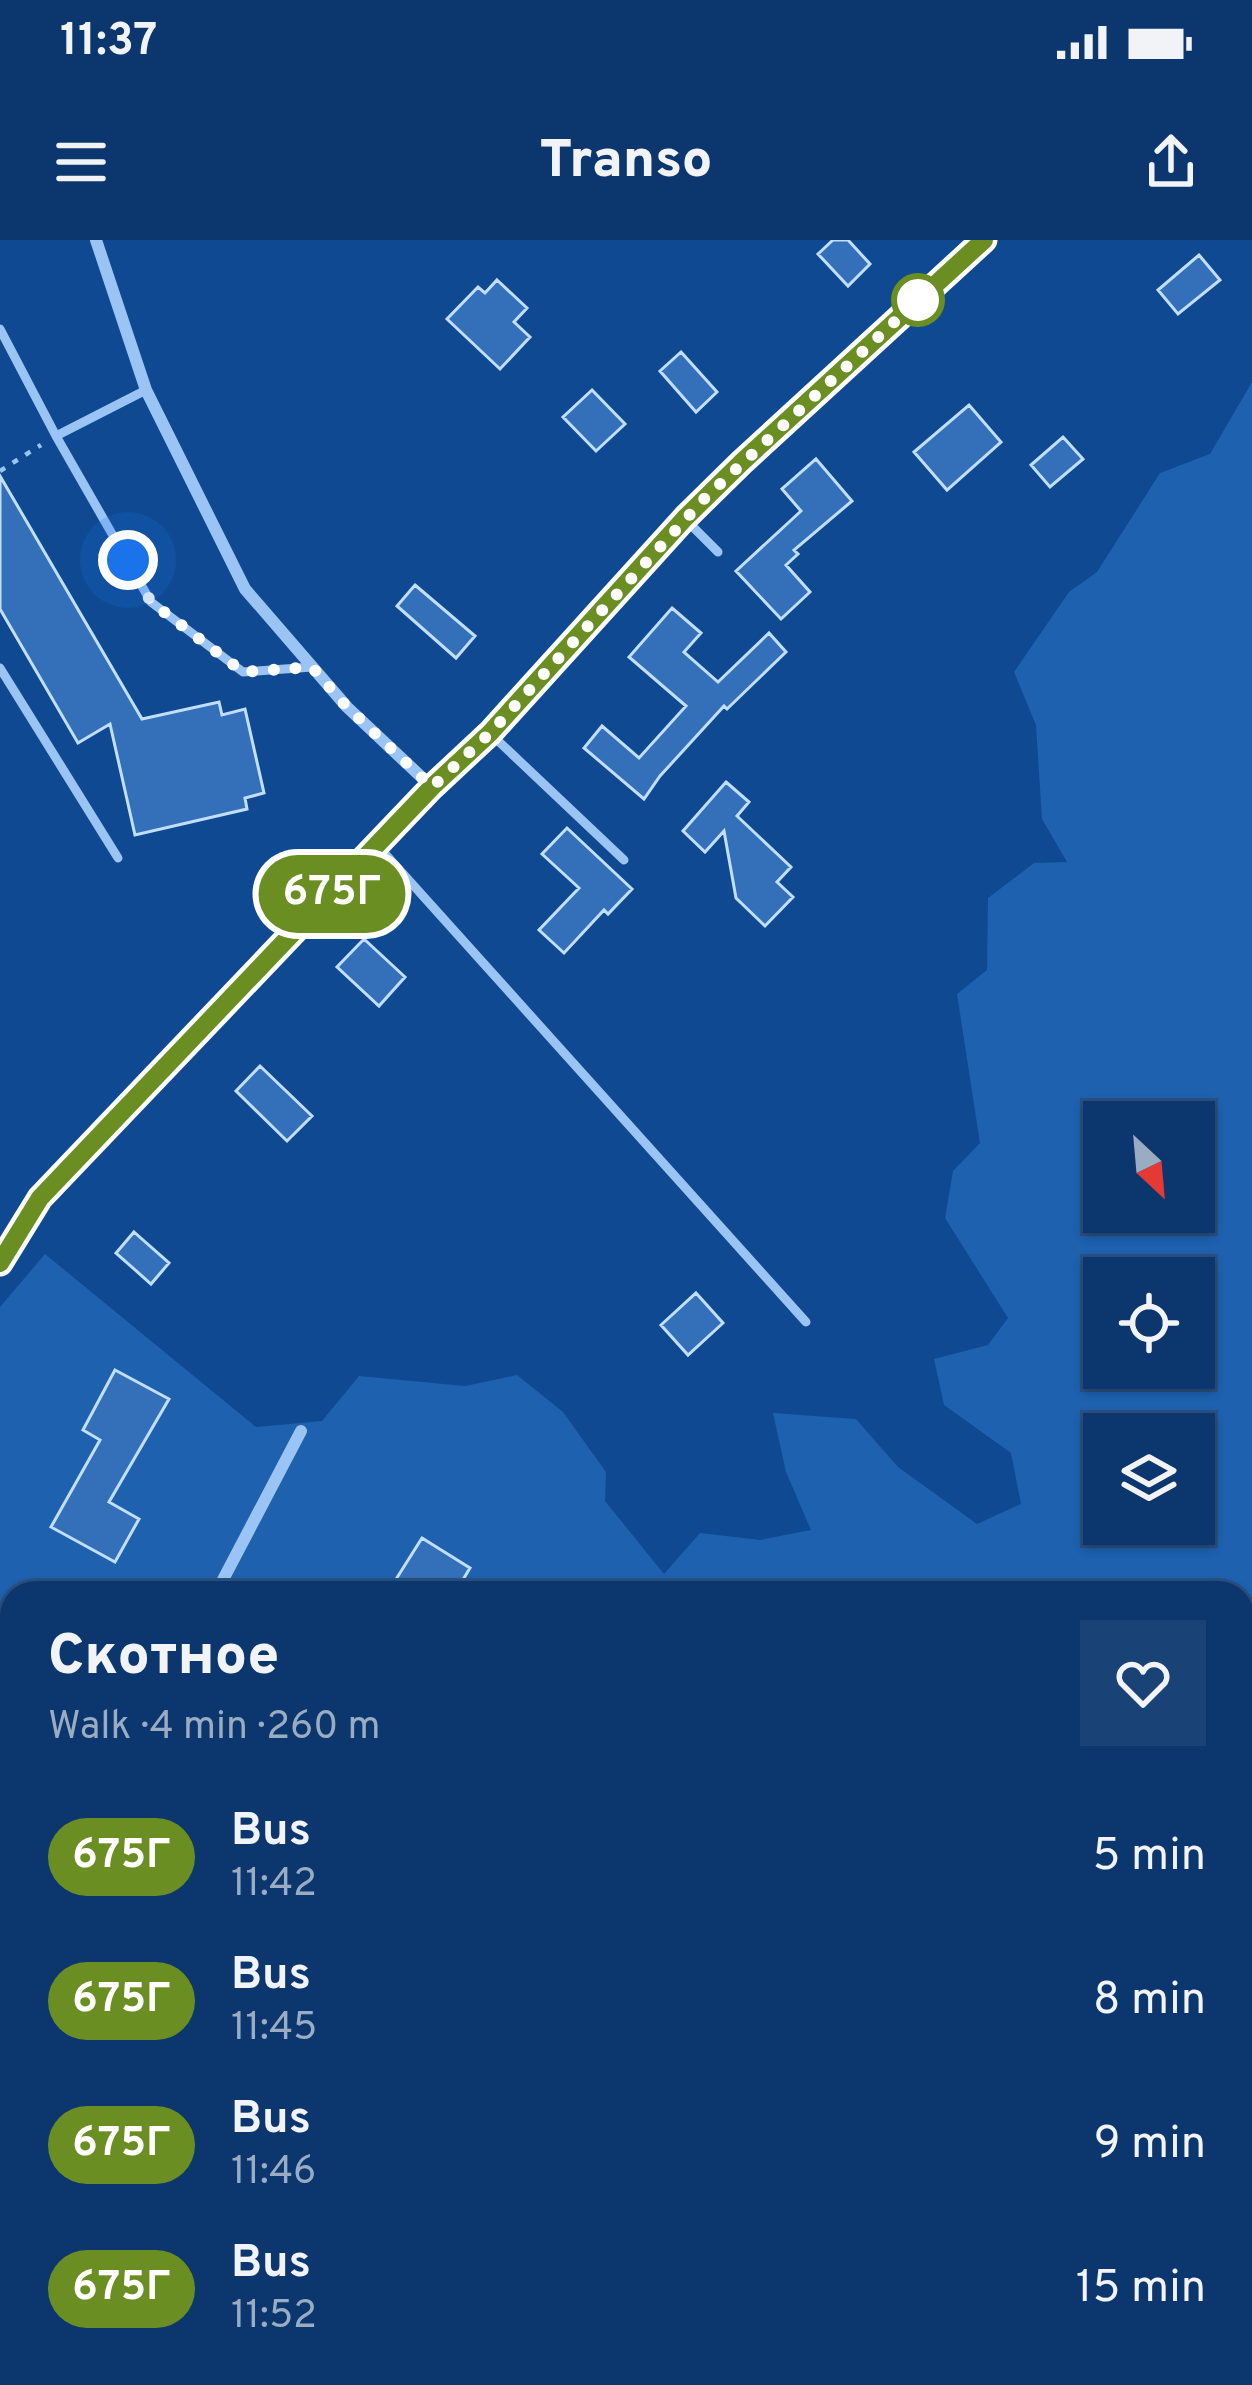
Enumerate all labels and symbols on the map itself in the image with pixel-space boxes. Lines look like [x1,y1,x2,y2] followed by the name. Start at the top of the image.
[893,275,943,325] unlabelled marker
[98,530,158,590] your location
[248,855,416,933] line badge: 675Г
[1083,1101,1215,1233] north arrow

